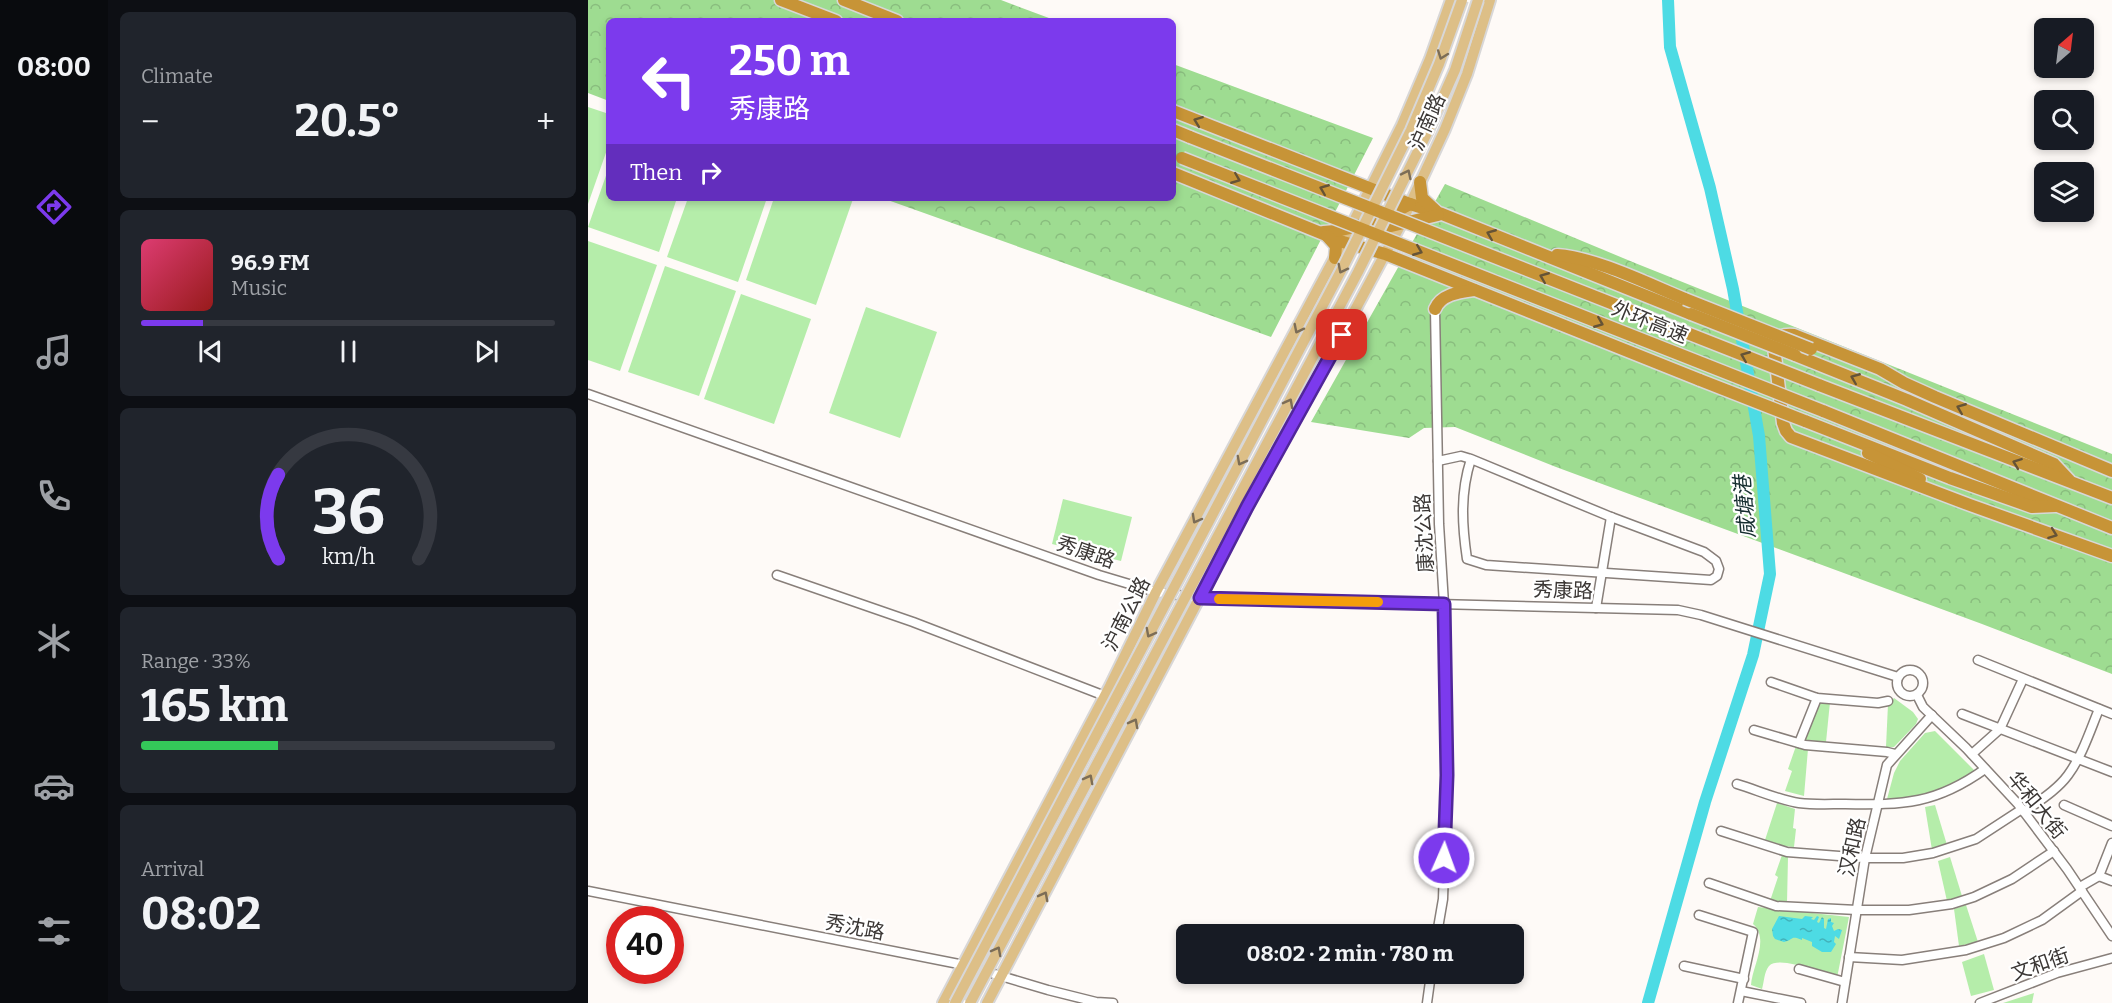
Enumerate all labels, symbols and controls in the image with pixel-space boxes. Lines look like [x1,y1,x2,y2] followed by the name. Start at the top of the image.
[2034,18,2094,78] north arrow
[2034,18,2094,222] map controls
[729,36,850,86] text: 250 m
[630,42,708,120] icon: left
[1437,49,1450,60] one-way arrow
[17,51,91,83] text: 08:00
[141,64,213,88] text: Climate
[1404,90,1450,154] street label: 沪南路
[2034,90,2094,150] button: search
[729,93,810,125] text: 秀康路
[295,94,401,148] text: 20.5°
[141,102,159,142] text: −
[536,102,555,142] text: +
[1193,116,1204,128] one-way arrow
[694,156,727,189] icon: right
[630,159,682,186] text: Then
[2034,162,2094,222] button: layers
[1399,169,1411,180] one-way arrow
[1230,172,1241,184] one-way arrow
[1319,184,1329,197] one-way arrow
[33,186,75,228] icon: directions
[1487,229,1498,241] one-way arrow
[1411,244,1422,256] one-way arrow
[231,249,310,276] text: 96.9 FM
[1337,263,1349,274] one-way arrow
[1539,271,1550,284] one-way arrow
[231,276,287,300] text: Music
[1608,296,1692,348] street label: 外环高速
[1316,309,1367,360] pin
[1593,315,1604,328] one-way arrow
[1325,318,1358,351] icon: arrive
[1294,322,1305,333] one-way arrow
[33,331,75,373] icon: music
[194,335,227,368] icon: previous
[332,335,365,368] icon: pause
[470,335,503,368] icon: next
[1740,351,1751,363] one-way arrow
[1850,373,1861,385] one-way arrow
[1282,399,1293,409] one-way arrow
[1957,403,1968,415] one-way arrow
[1237,454,1248,465] one-way arrow
[2012,458,2023,470] one-way arrow
[1729,471,1761,540] water label: 咸塘港
[33,475,75,517] icon: phone
[312,475,384,550] text: 36
[1410,492,1438,574] street label: 康沈公路
[1192,513,1203,523] one-way arrow
[2048,527,2058,540] one-way arrow
[1054,531,1118,573] street label: 秀康路
[321,544,375,570] text: km/h
[1097,573,1155,655] street label: 沪南公路
[1533,577,1593,603] street label: 秀康路
[33,620,75,662] icon: climate
[1146,627,1157,637] one-way arrow
[141,649,251,673] text: Range · 33%
[141,679,288,733] text: 165 km
[1127,719,1138,729] one-way arrow
[33,765,75,807] icon: car
[2003,766,2071,844] street label: 华和大街
[1082,775,1093,785] one-way arrow
[1834,815,1870,879] street label: 汉和路
[1412,826,1476,890] position arrow
[141,857,204,881] text: Arrival
[141,887,261,941] text: 08:02
[1036,891,1048,902] one-way arrow
[606,906,684,984] speed limit sign: 40
[823,909,887,945] street label: 秀沈路
[33,910,75,952] icon: filters
[1247,940,1454,967] text: 08:02 · 2 min · 780 m
[2008,943,2072,985] street label: 文和街
[990,947,1001,958] one-way arrow

